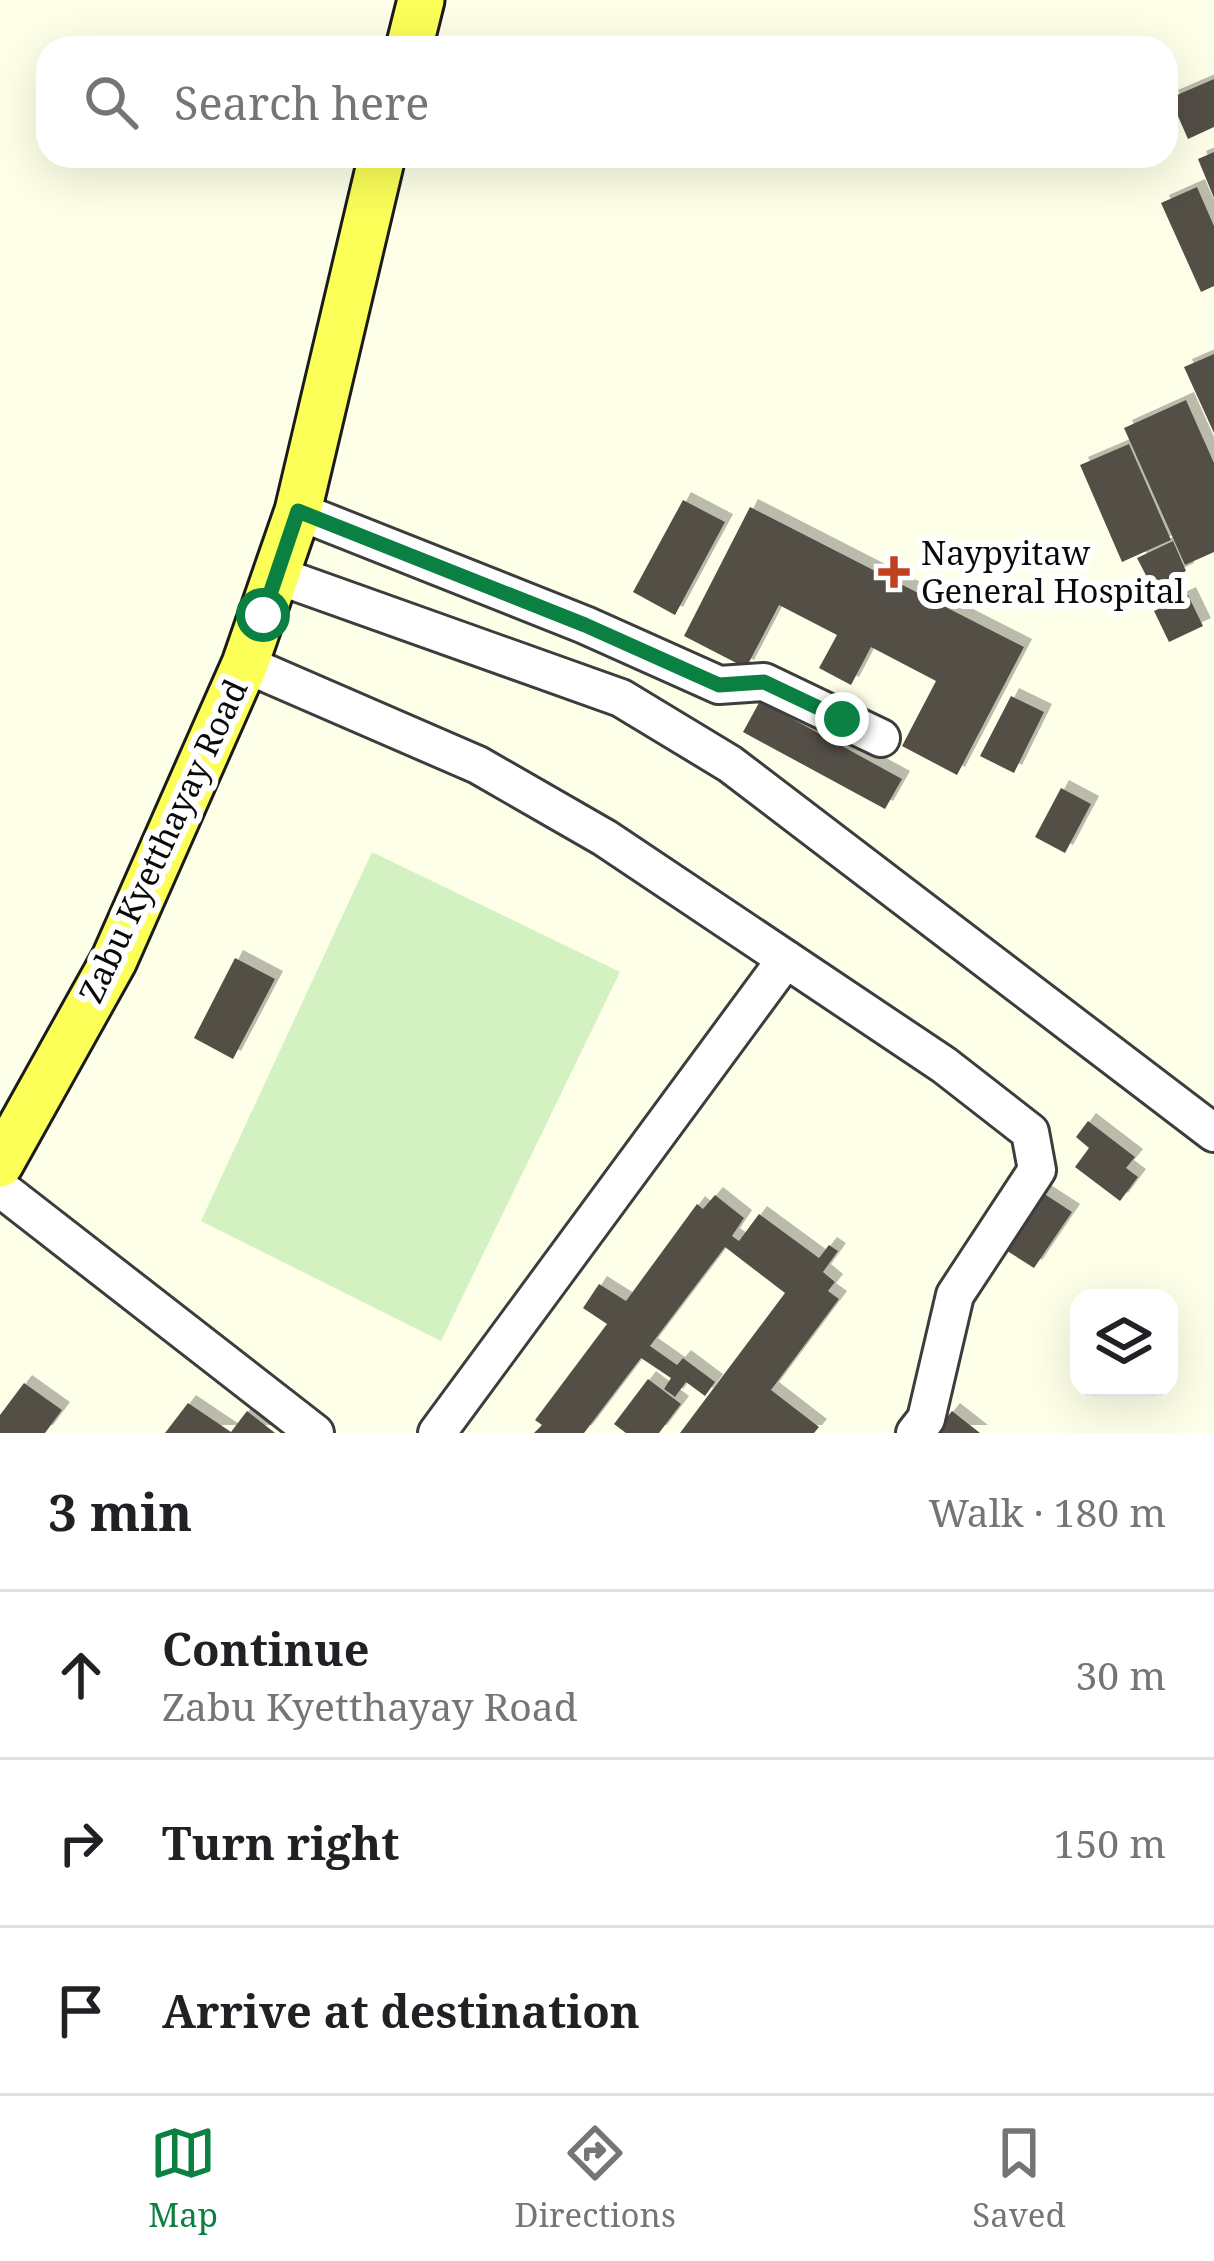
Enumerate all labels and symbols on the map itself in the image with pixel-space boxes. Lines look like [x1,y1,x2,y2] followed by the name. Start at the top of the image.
[921,530,1185,613] place label: Naypyitaw General Hospital
[878,556,910,588] marker: Naypyitaw General Hospital
[236,588,290,642] route start
[68,672,257,1010] street label: Zabu Kyetthayay Road
[815,692,869,746] route end

